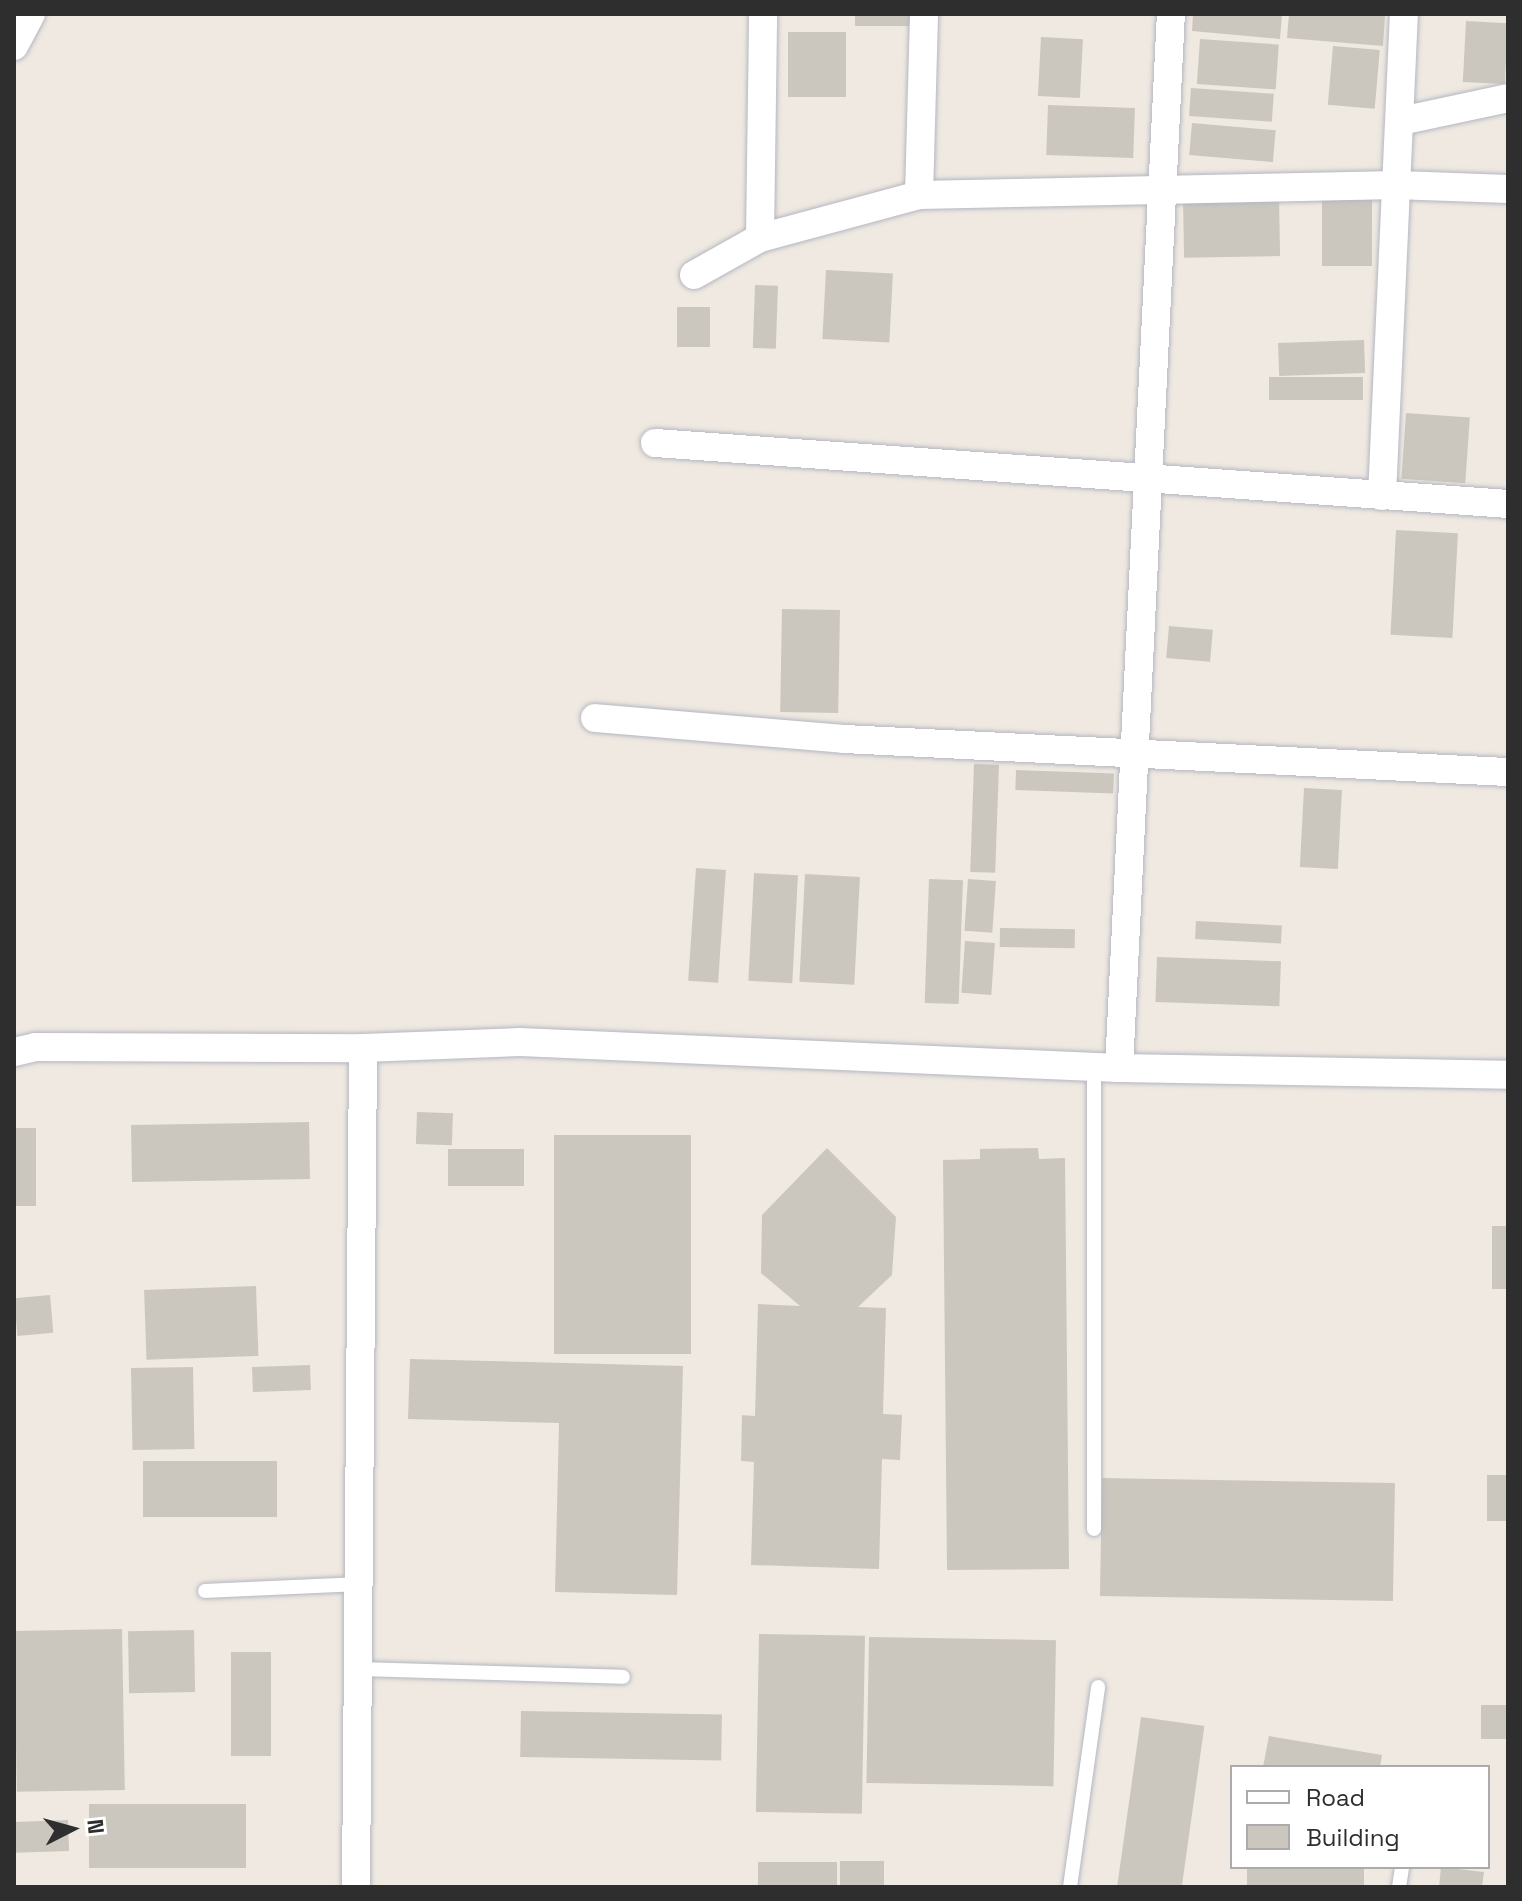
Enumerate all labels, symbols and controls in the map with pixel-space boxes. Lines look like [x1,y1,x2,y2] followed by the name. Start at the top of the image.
[1230,1765,1490,1869] legend
[1306,1782,1365,1813] text: Road
[32,1789,112,1869] north arrow
[81,1818,111,1835] text: N
[1306,1822,1400,1853] text: Building

